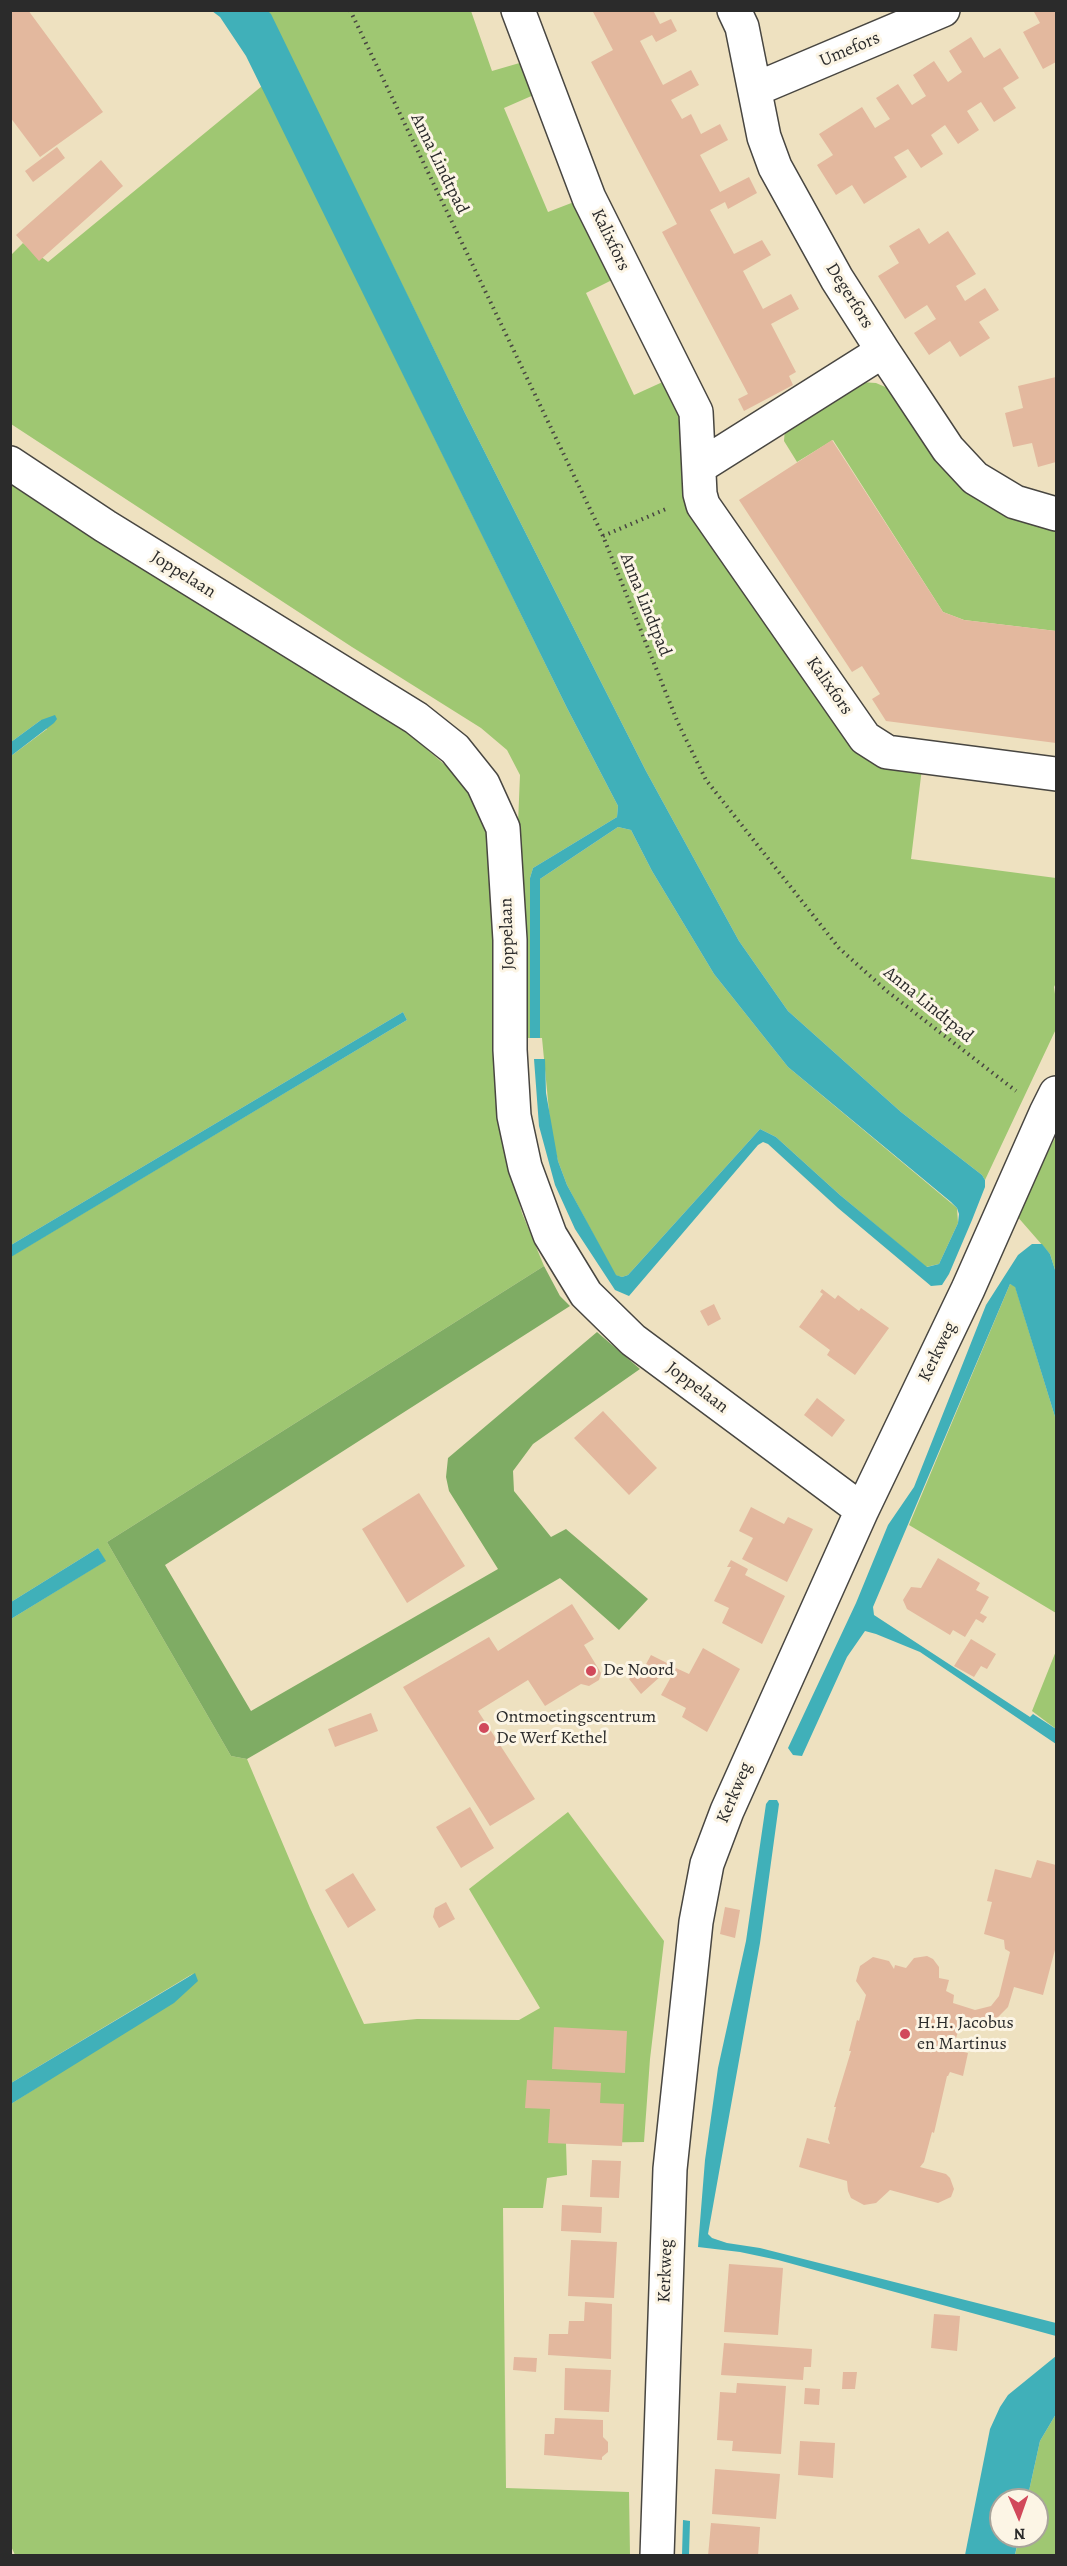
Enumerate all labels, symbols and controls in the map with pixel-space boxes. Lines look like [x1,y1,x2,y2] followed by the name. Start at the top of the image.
[816,28,884,72] street label: Umefors
[405,110,473,218] street label: Anna Lindtpad
[586,205,634,275] street label: Kalixfors
[820,259,878,333] street label: Degerfors
[147,547,219,603] street label: Joppelaan
[615,550,675,660] street label: Anna Lindtpad
[801,653,857,719] street label: Kalixfors
[496,898,520,970] street label: Joppelaan
[879,962,977,1048] street label: Anna Lindtpad
[914,1319,962,1385] street label: Kerkweg
[662,1358,732,1418] street label: Joppelaan
[603,1660,674,1682] place label: De Noord
[584,1664,598,1678] marker: De Noord
[496,1707,656,1750] place label: Ontmoetingscentrum De Werf Kethel
[477,1721,491,1735] marker: Ontmoetingscentrum De Werf Kethel
[713,1759,757,1827] street label: Kerkweg
[917,2013,1014,2056] place label: H.H. Jacobus en Martinus
[898,2027,912,2041] marker: H.H. Jacobus en Martinus
[654,2239,678,2303] street label: Kerkweg
[989,2488,1049,2548] north arrow
[1013,2523,1026,2545] text: N

